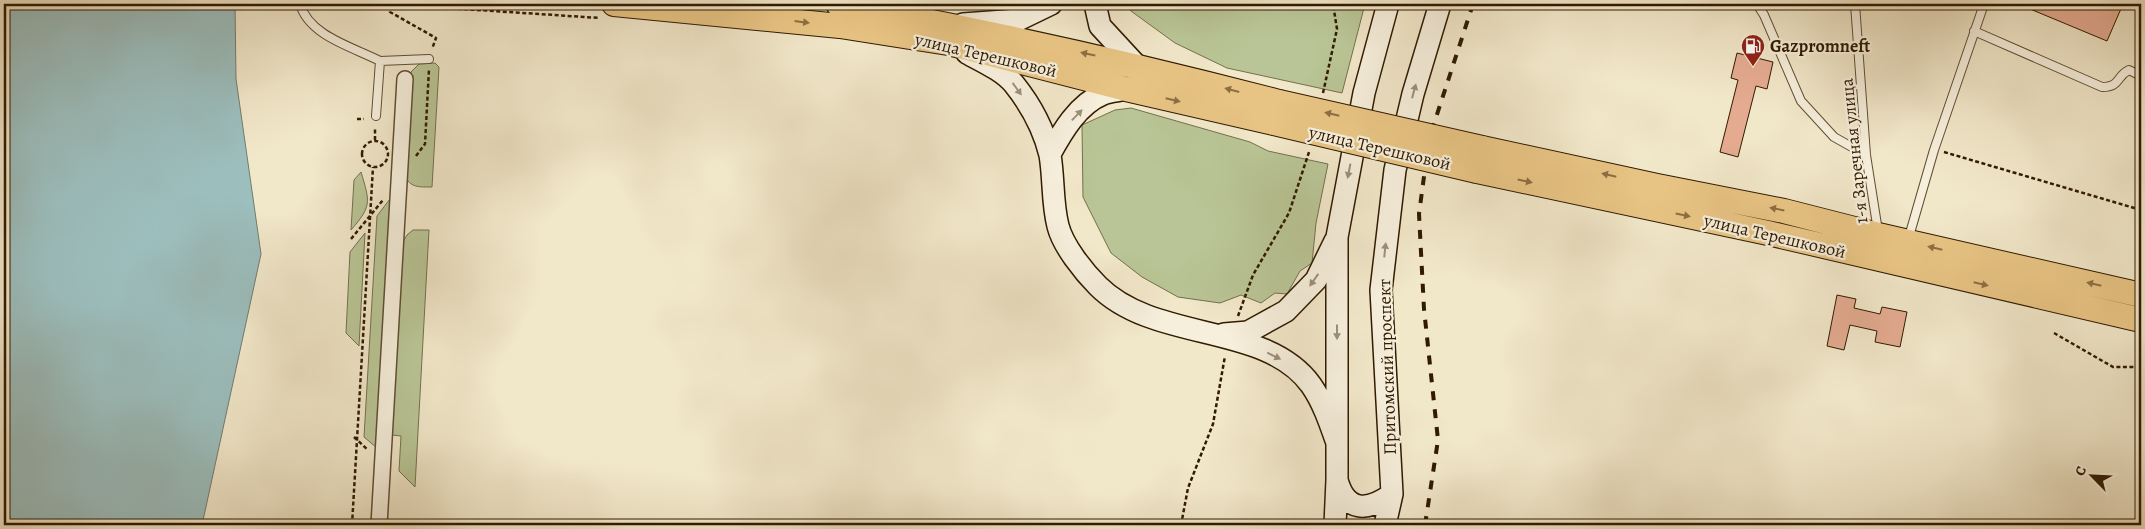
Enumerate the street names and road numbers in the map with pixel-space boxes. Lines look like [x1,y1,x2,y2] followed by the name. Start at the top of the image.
[912,27,1059,83] street label: улица Терешковой
[1834,76,1874,225] street label: 1-я Заречная улица
[1306,120,1453,176] street label: улица Терешковой
[1701,208,1848,264] street label: улица Терешковой
[1372,279,1402,455] street label: Притомский проспект

